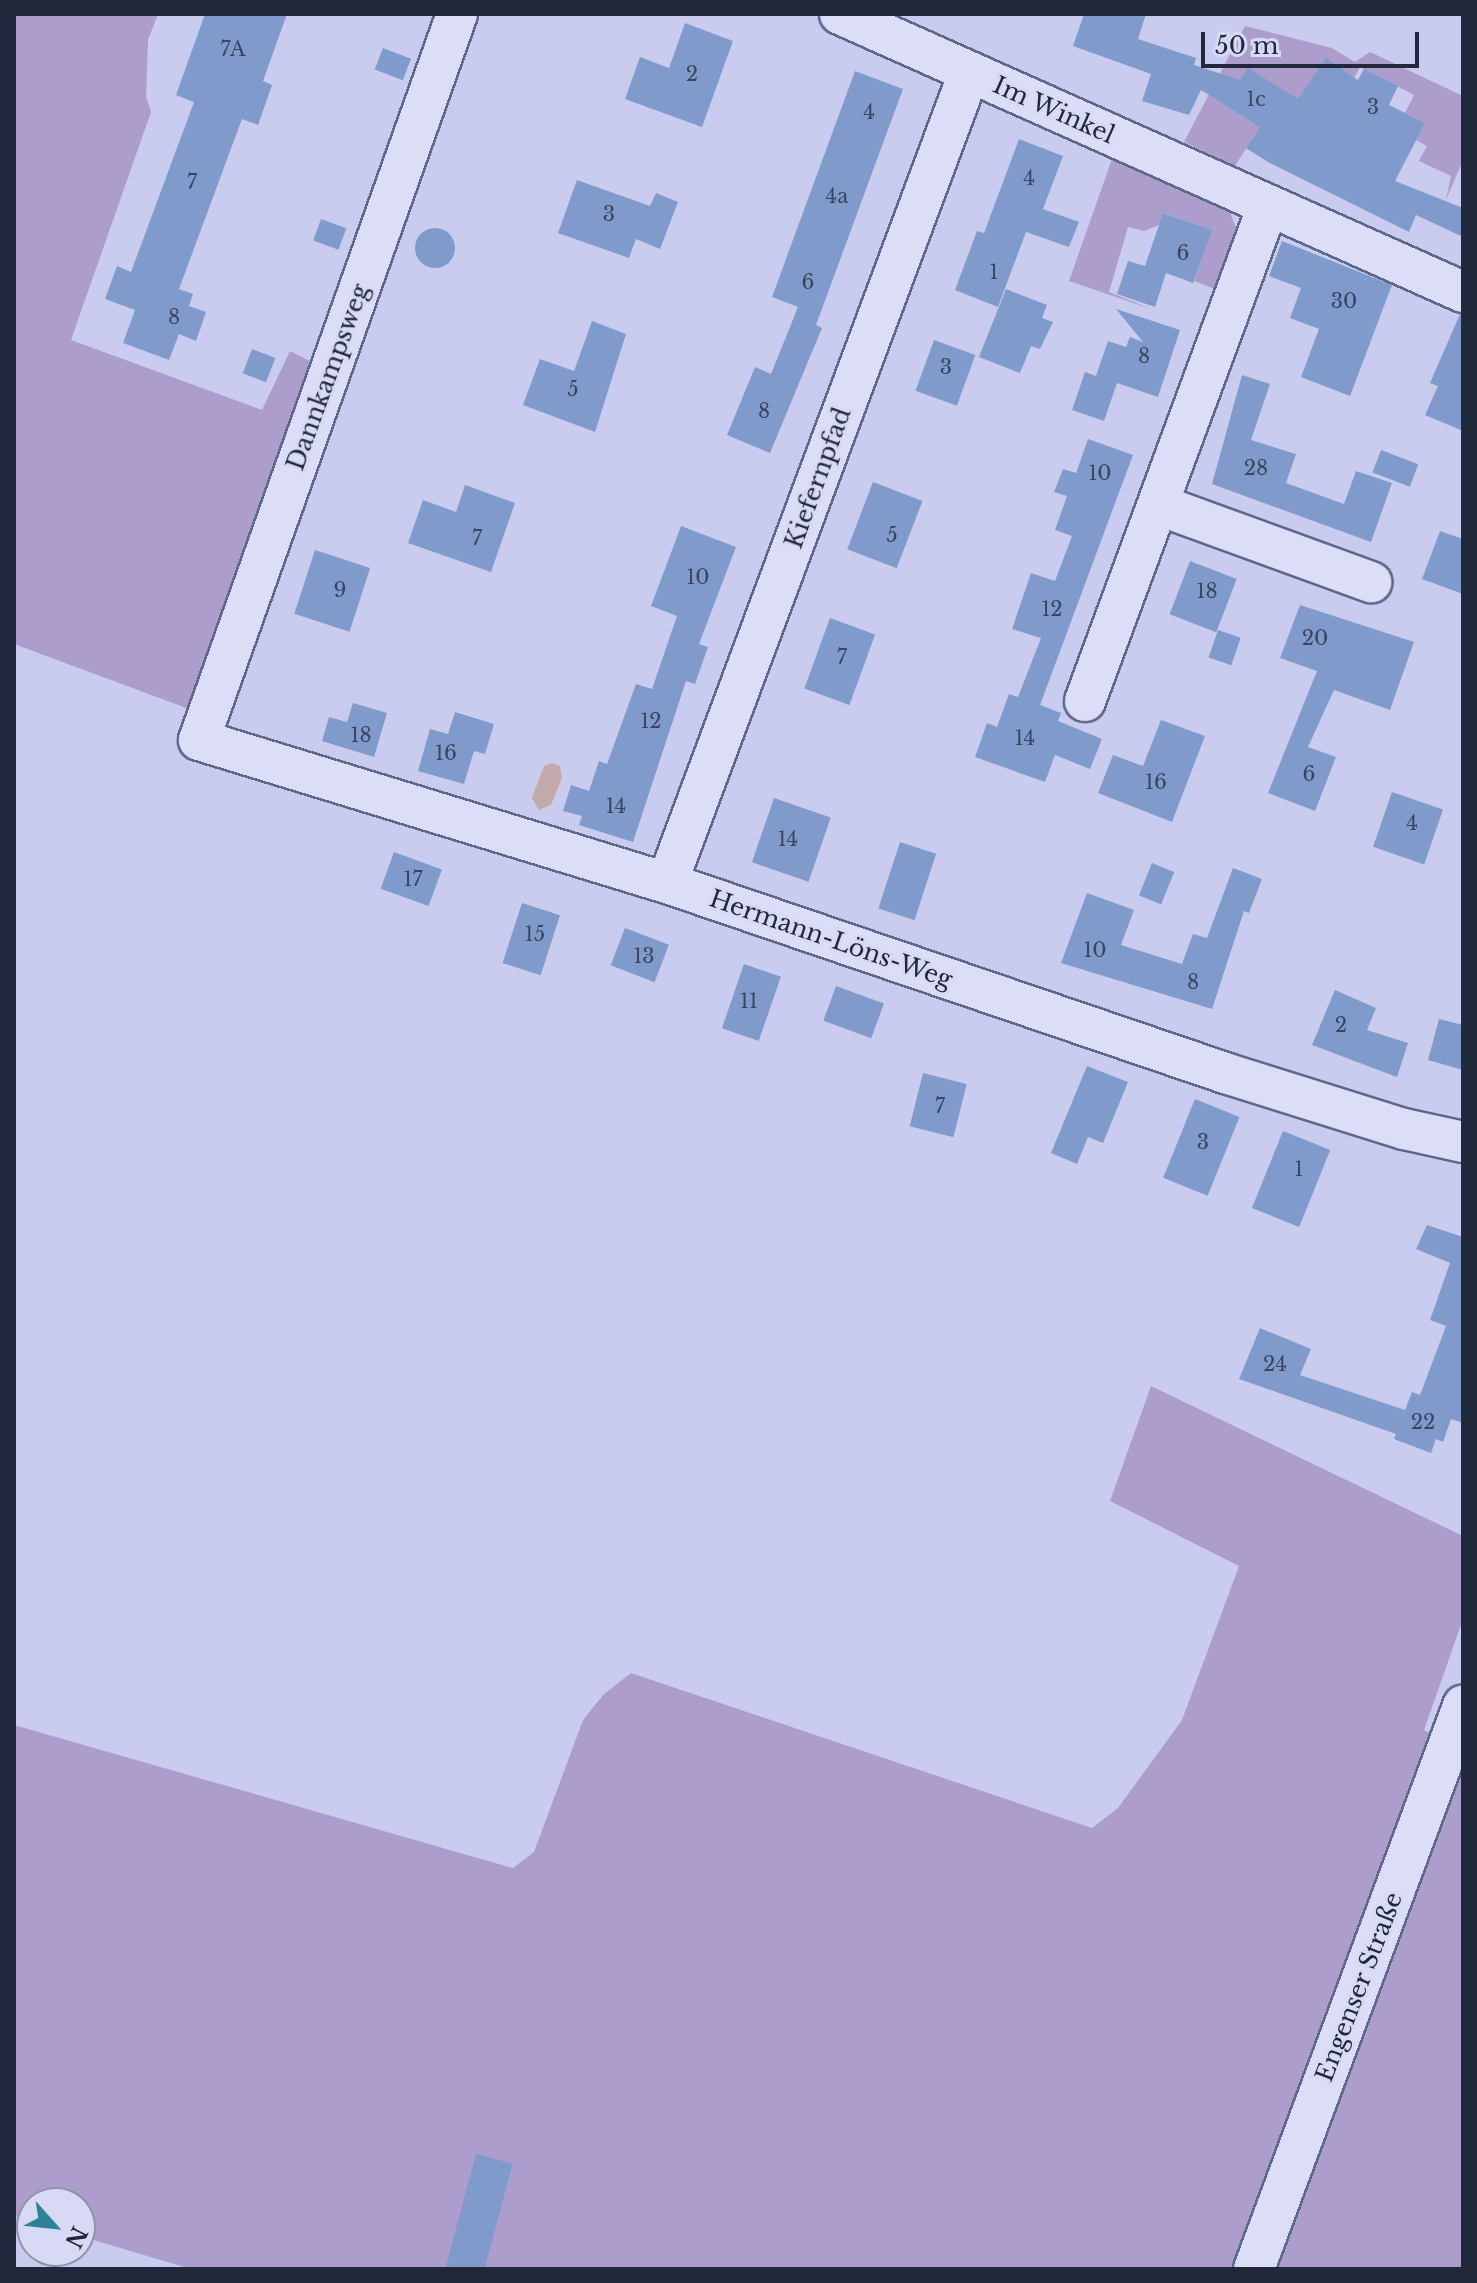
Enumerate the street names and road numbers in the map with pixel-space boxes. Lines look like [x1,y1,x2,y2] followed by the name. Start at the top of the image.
[988,70,1120,150] street label: Im Winkel
[281,280,375,474] street label: Dannkampsweg
[779,404,857,552] street label: Kiefernpfad
[706,884,956,994] street label: Hermann-Löns-Weg
[1310,1888,1408,2086] street label: Engenser Straße

